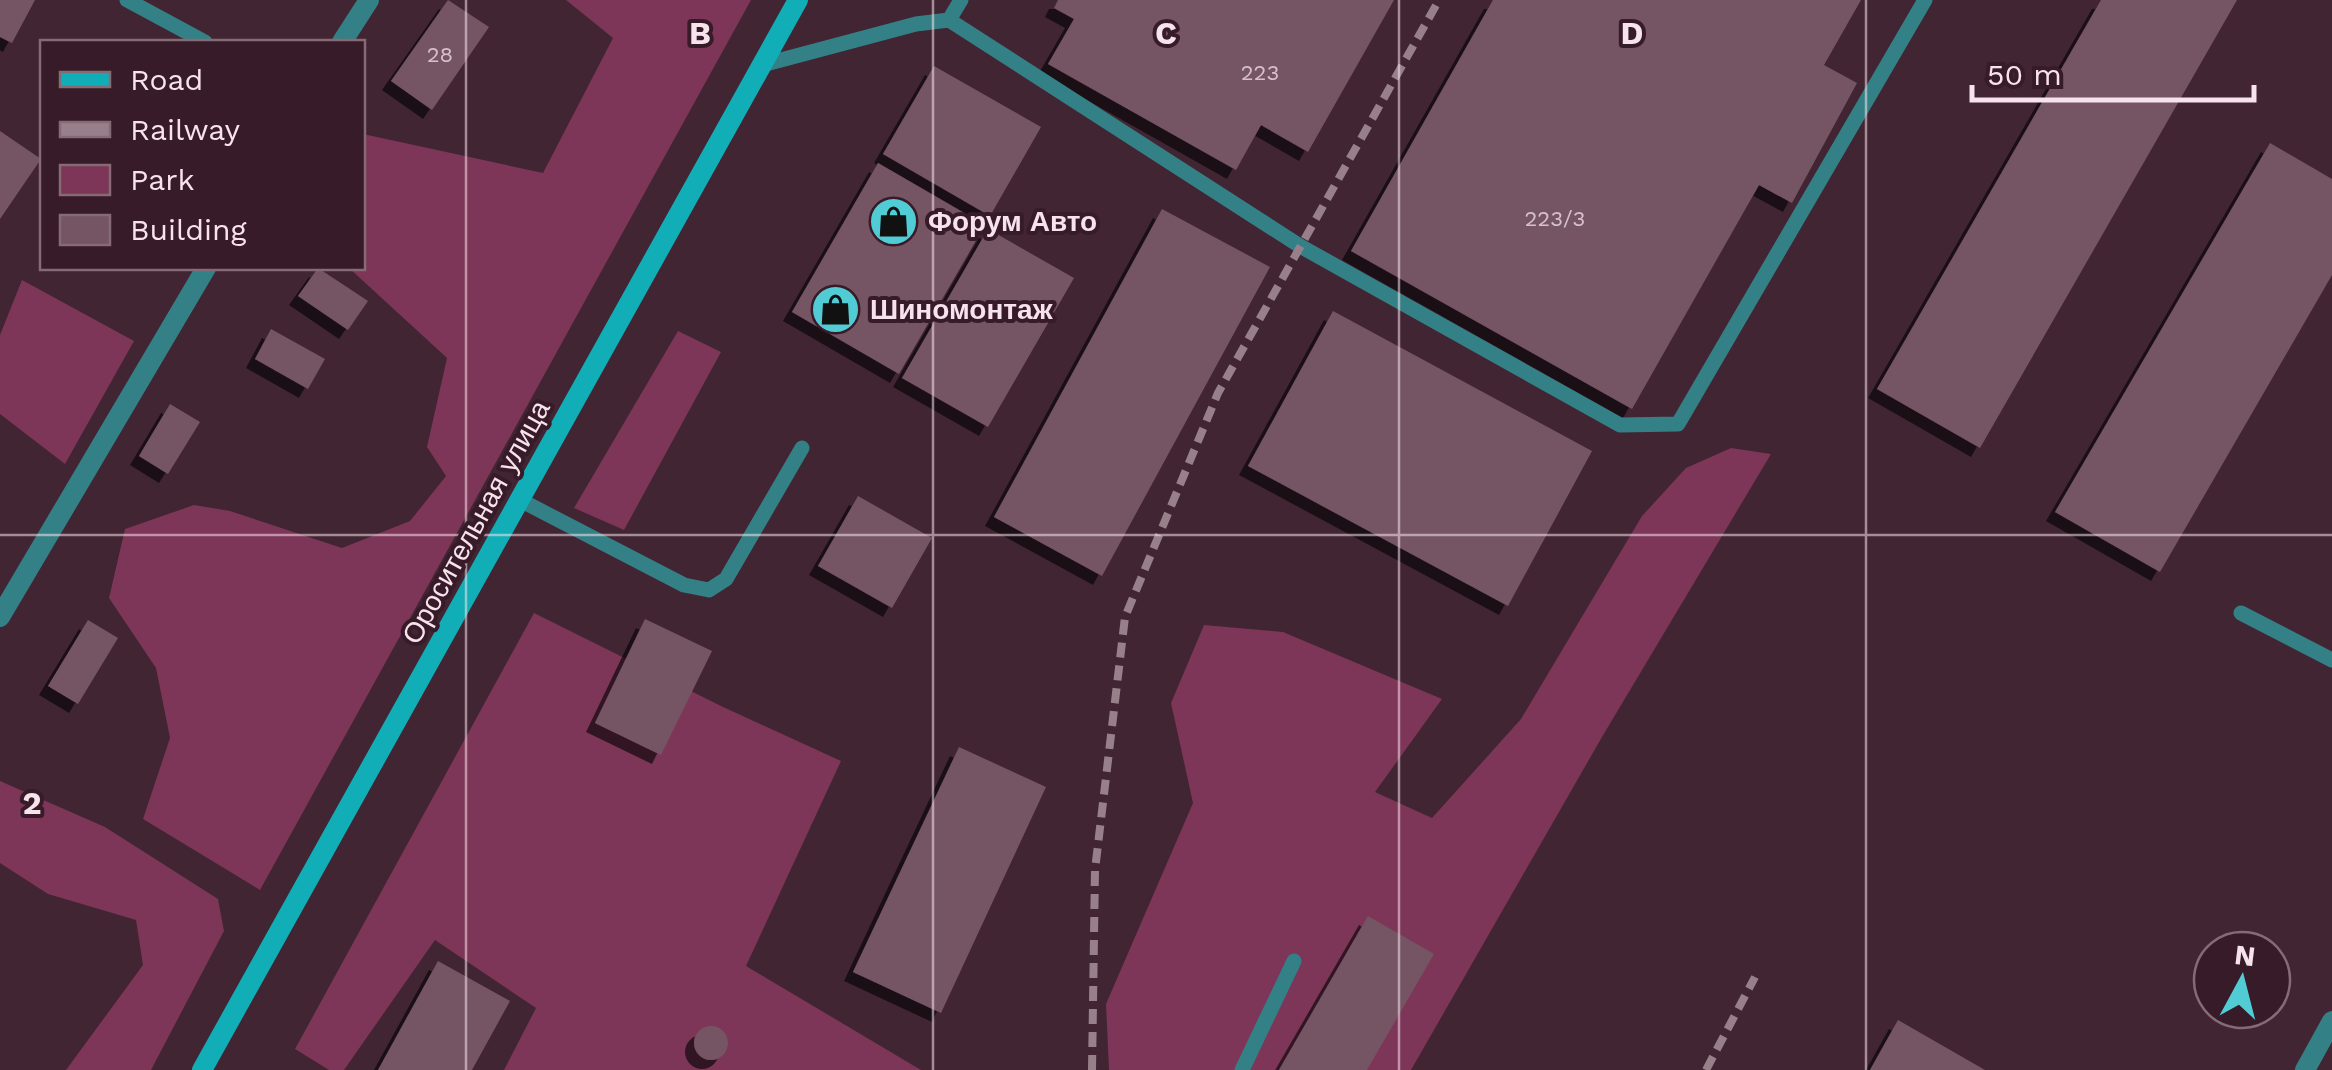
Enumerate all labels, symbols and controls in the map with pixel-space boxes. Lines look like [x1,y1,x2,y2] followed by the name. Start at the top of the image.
[689,14,711,52] text: B
[1155,14,1177,52] text: C
[1621,14,1643,52] text: D
[40,40,365,270] legend
[1972,40,2254,102] scale bar
[427,42,453,67] house number: 28
[1987,57,2062,92] text: 50 m
[1241,60,1279,85] house number: 223
[130,62,203,97] text: Road
[130,112,240,147] text: Railway
[130,162,195,197] text: Park
[867,195,919,247] shop icon: Форум Авто
[928,205,1097,238] place label: Форум Авто
[1525,206,1585,231] house number: 223/3
[130,212,247,247] text: Building
[809,283,861,335] shop icon: Шиномонтаж
[870,293,1054,326] place label: Шиномонтаж
[395,394,557,650] street label: Оросительная улица
[22,784,42,822] text: 2
[2192,930,2292,1030] north arrow
[2233,938,2257,973] text: N

